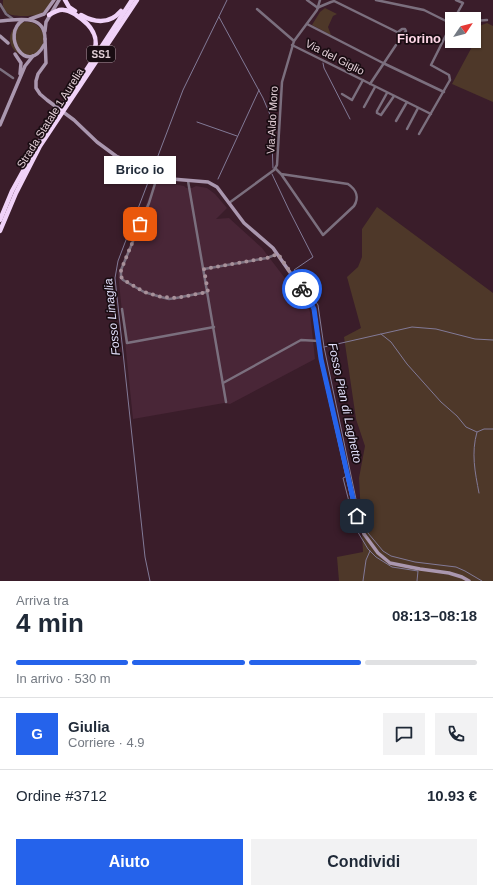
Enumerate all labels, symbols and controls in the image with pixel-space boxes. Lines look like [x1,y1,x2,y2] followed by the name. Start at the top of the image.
[445,12,481,48] north arrow
[445,12,481,48] map controls
[397,31,441,46] district label: Fiorino
[303,37,367,77] street label: Via del Giglio
[87,46,115,62] road number: SS1
[14,65,86,170] street label: Strada Statale 1 Aurelia
[264,86,280,154] street label: Via Aldo Moro
[104,156,176,184] callout: Brico io
[116,162,164,177] text: Brico io
[123,207,157,241] pin
[129,213,151,235] icon: bag
[282,269,322,309] courier
[101,277,123,356] water label: Fosso Linaglia
[291,278,313,300] icon: bike
[325,342,365,465] water label: Fosso Pian di Laghetto
[340,499,374,533] pin
[346,505,368,527] icon: home
[16,593,69,608] text: Arriva tra
[392,607,477,624] text: 08:13–08:18
[16,608,84,638] text: 4 min
[16,671,111,686] text: In arrivo · 530 m
[383,713,425,755] button: chat
[435,713,477,755] button: phone
[68,718,110,735] text: Giulia
[31,725,43,742] text: G
[68,735,145,750] text: Corriere · 4.9
[16,787,107,804] text: Ordine #3712
[427,787,477,804] text: 10.93 €
[16,839,243,885] button: Aiuto
[251,839,477,885] button: Condividi

